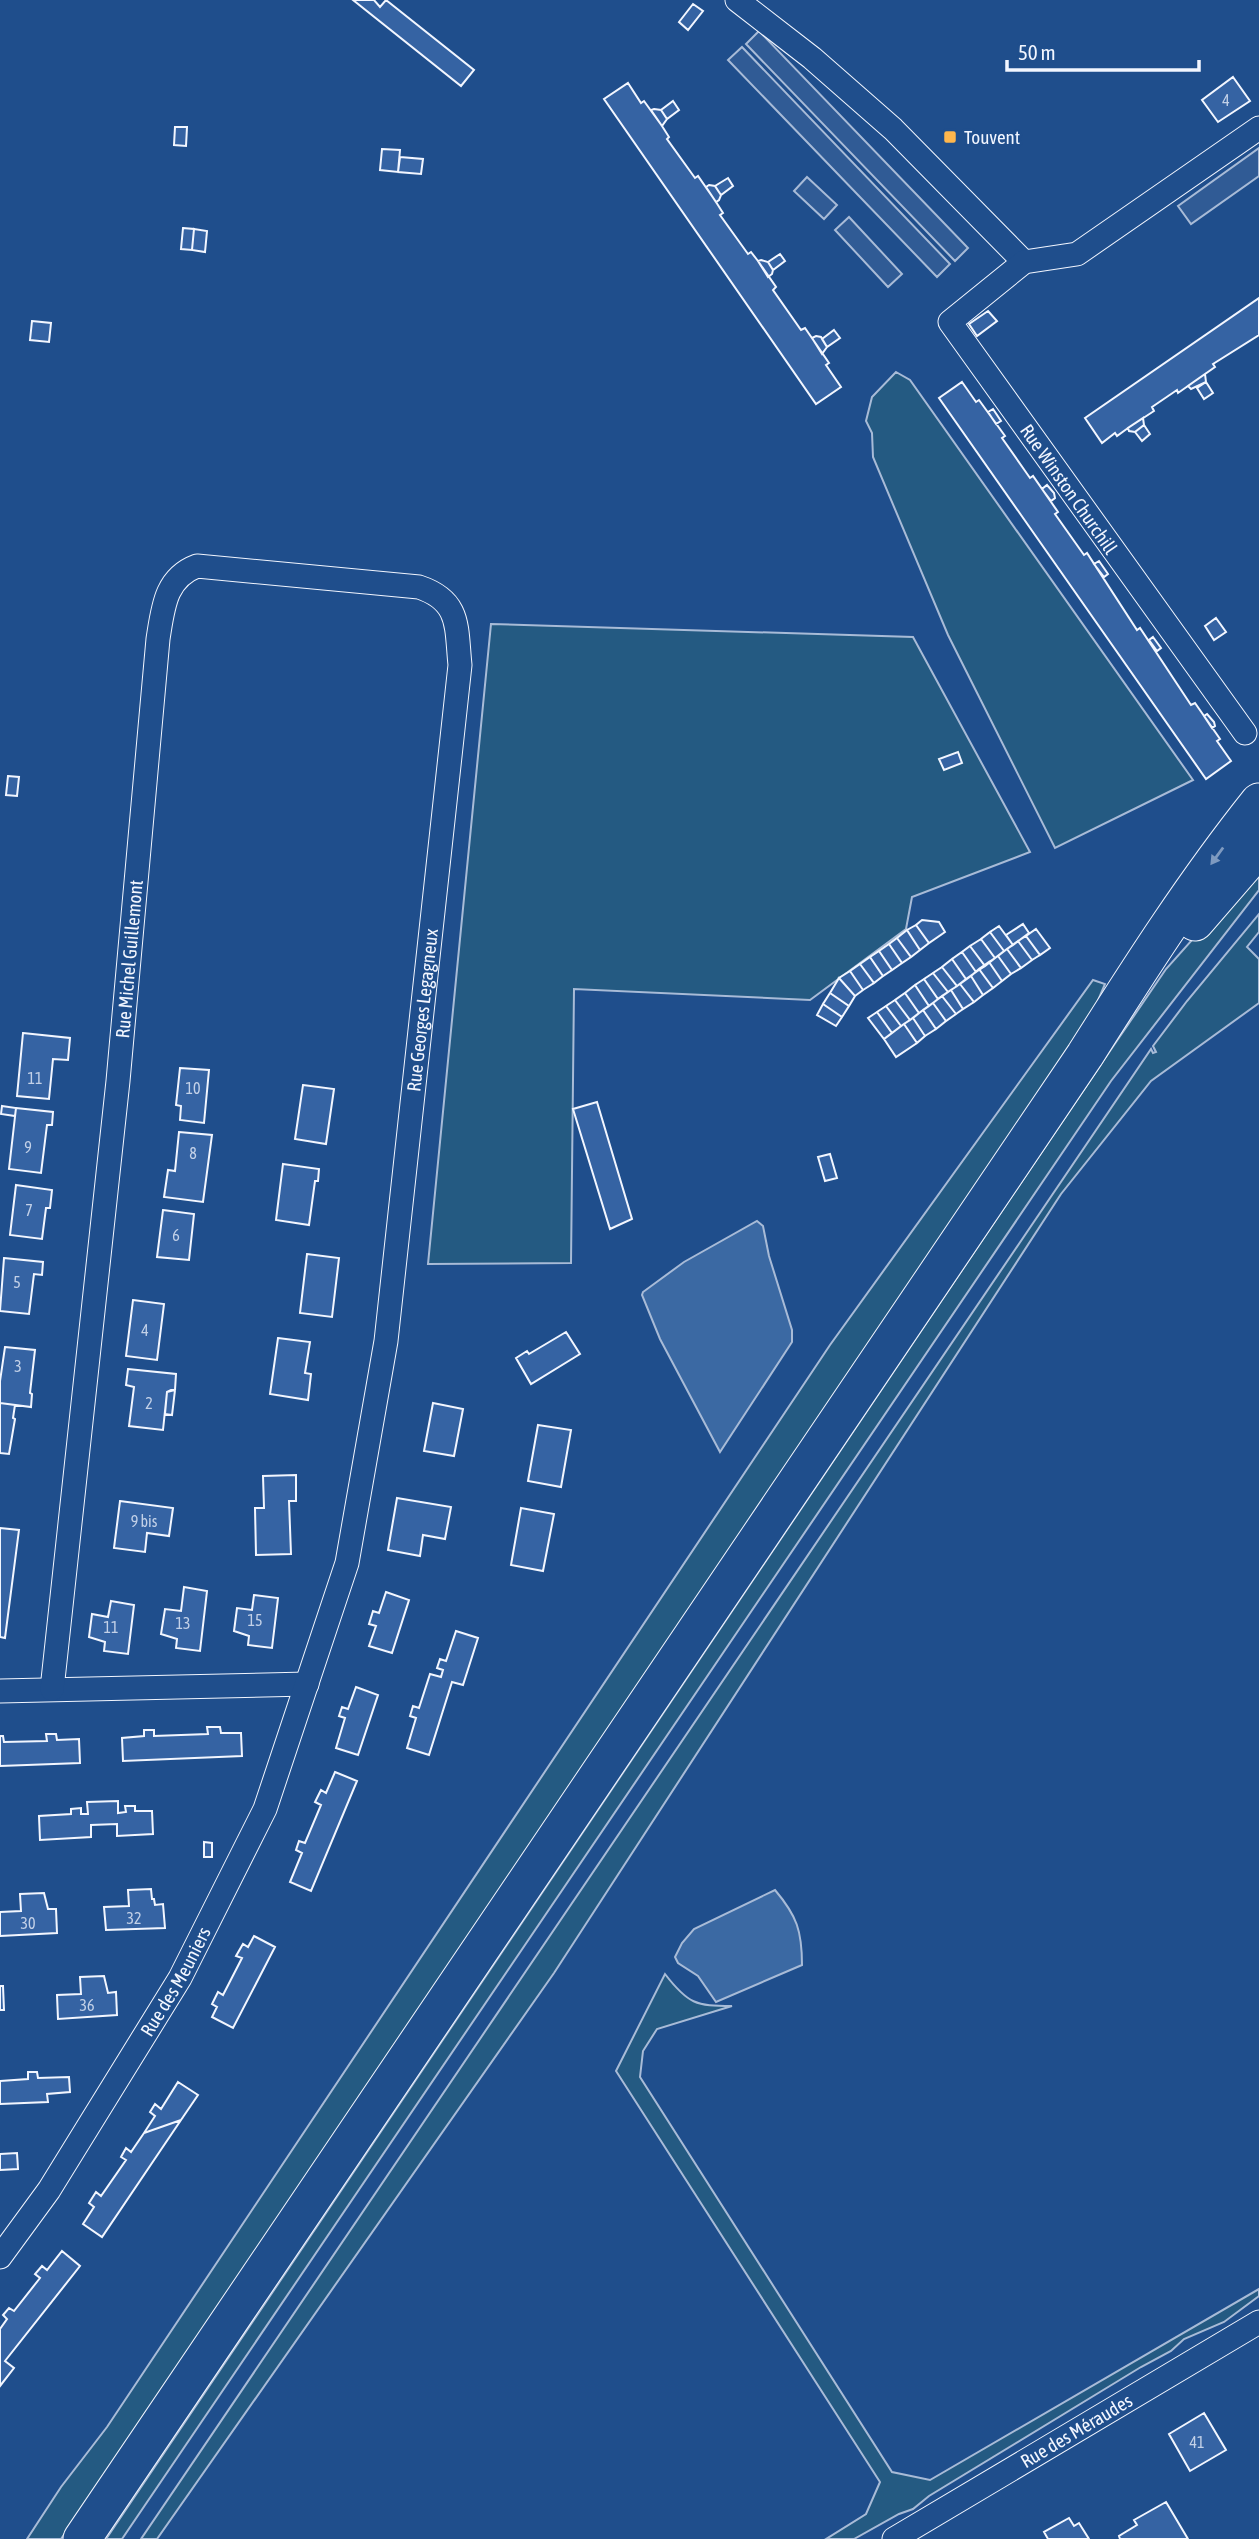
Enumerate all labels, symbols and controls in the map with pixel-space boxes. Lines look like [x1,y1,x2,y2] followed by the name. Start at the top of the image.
[1007,28,1200,72] scale bar
[1018,40,1056,64] text: 50 m
[1222,91,1230,109] house number: 4
[964,126,1020,148] place label: Touvent
[942,129,958,145] marker: Touvent
[1016,420,1122,558] street label: Rue Winston Churchill
[1210,847,1224,865] one-way arrow
[111,879,147,1039] street label: Rue Michel Guillemont
[402,927,442,1093] street label: Rue Georges Legagneux
[27,1069,43,1087] house number: 11
[185,1079,201,1097] house number: 10
[24,1138,32,1156] house number: 9
[189,1144,197,1162] house number: 8
[25,1201,33,1219] house number: 7
[172,1226,180,1244] house number: 6
[13,1273,21,1291] house number: 5
[141,1321,149,1339] house number: 4
[14,1357,22,1375] house number: 3
[145,1394,153,1412] house number: 2
[131,1512,158,1530] house number: 9 bis
[247,1611,263,1629] house number: 15
[175,1614,191,1632] house number: 13
[103,1618,119,1636] house number: 11
[126,1909,142,1927] house number: 32
[20,1914,36,1932] house number: 30
[136,1923,215,2040] street label: Rue des Meuniers
[79,1996,95,2014] house number: 36
[1016,2389,1136,2472] street label: Rue des Méraudes
[1189,2433,1205,2451] house number: 41

